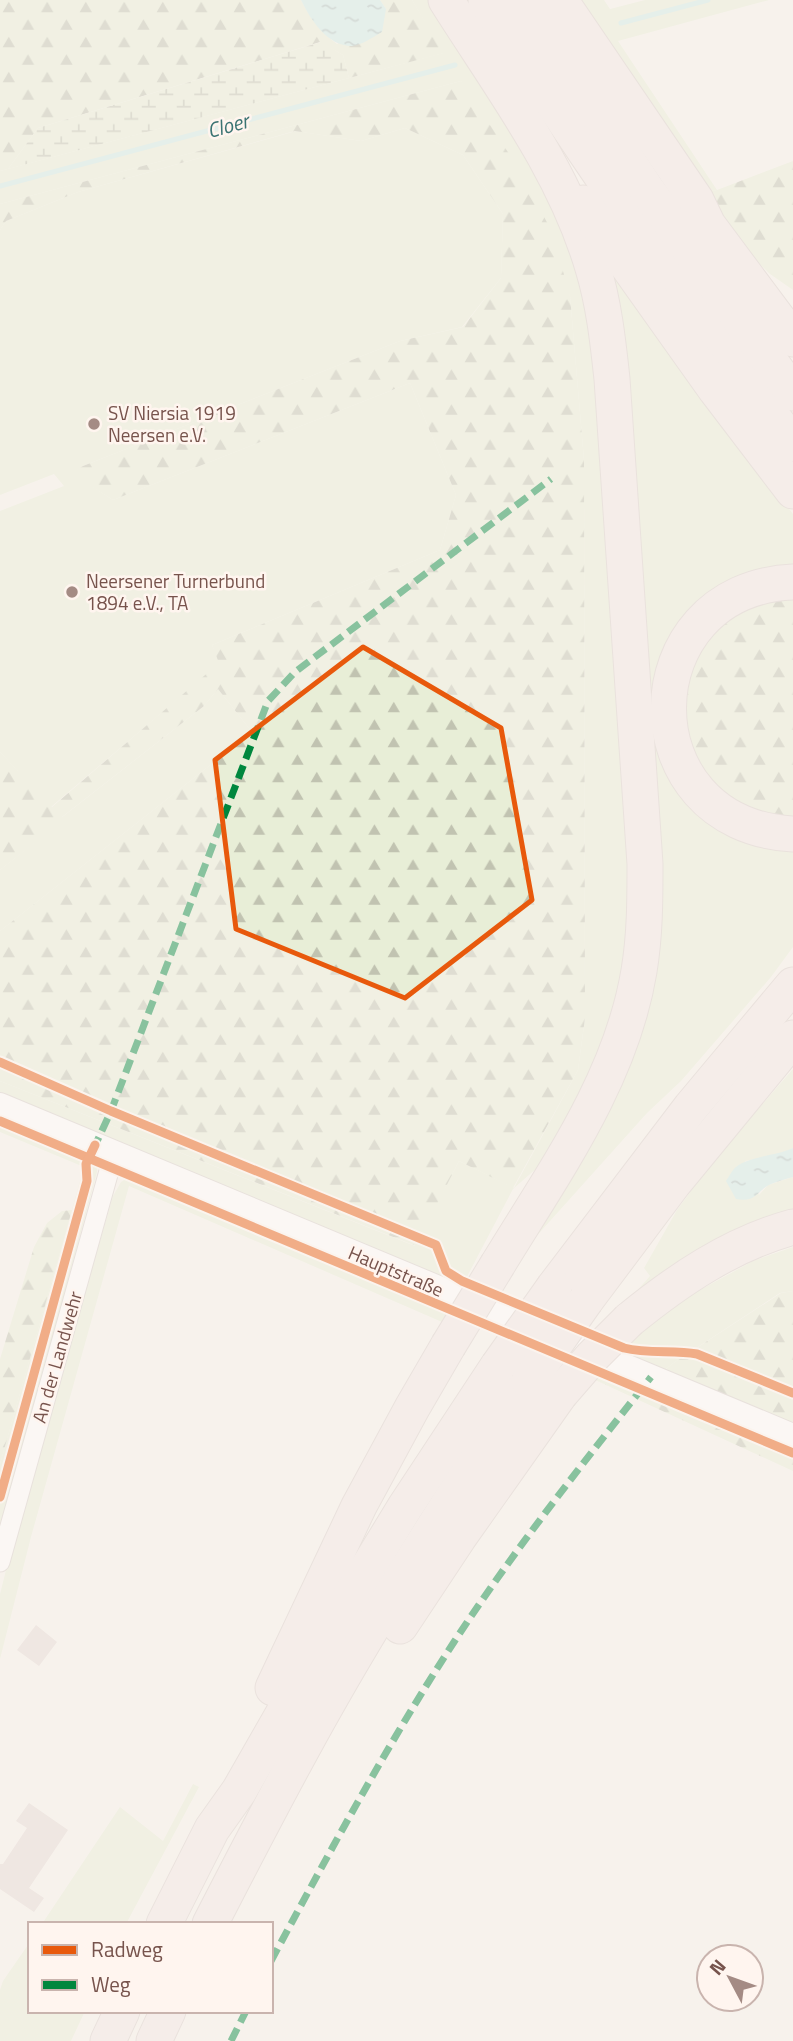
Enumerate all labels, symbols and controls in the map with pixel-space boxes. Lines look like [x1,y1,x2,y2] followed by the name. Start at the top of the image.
[203,104,254,146] water label: Cloer
[108,398,236,449] place label: SV Niersia 1919 Neersen e.V.
[86,416,102,432] marker: SV Niersia 1919 Neersen e.V.
[86,566,265,617] place label: Neersener Turnerbund 1894 e.V., TA
[64,584,80,600] marker: Neersener Turnerbund 1894 e.V., TA
[344,1237,448,1304] street label: Hauptstraße
[24,1287,89,1426] street label: An der Landwehr
[28,1922,273,2013] legend
[91,1933,163,1965] text: Radweg
[695,1943,765,2013] north arrow
[702,1952,732,1981] text: N
[91,1968,131,2000] text: Weg

